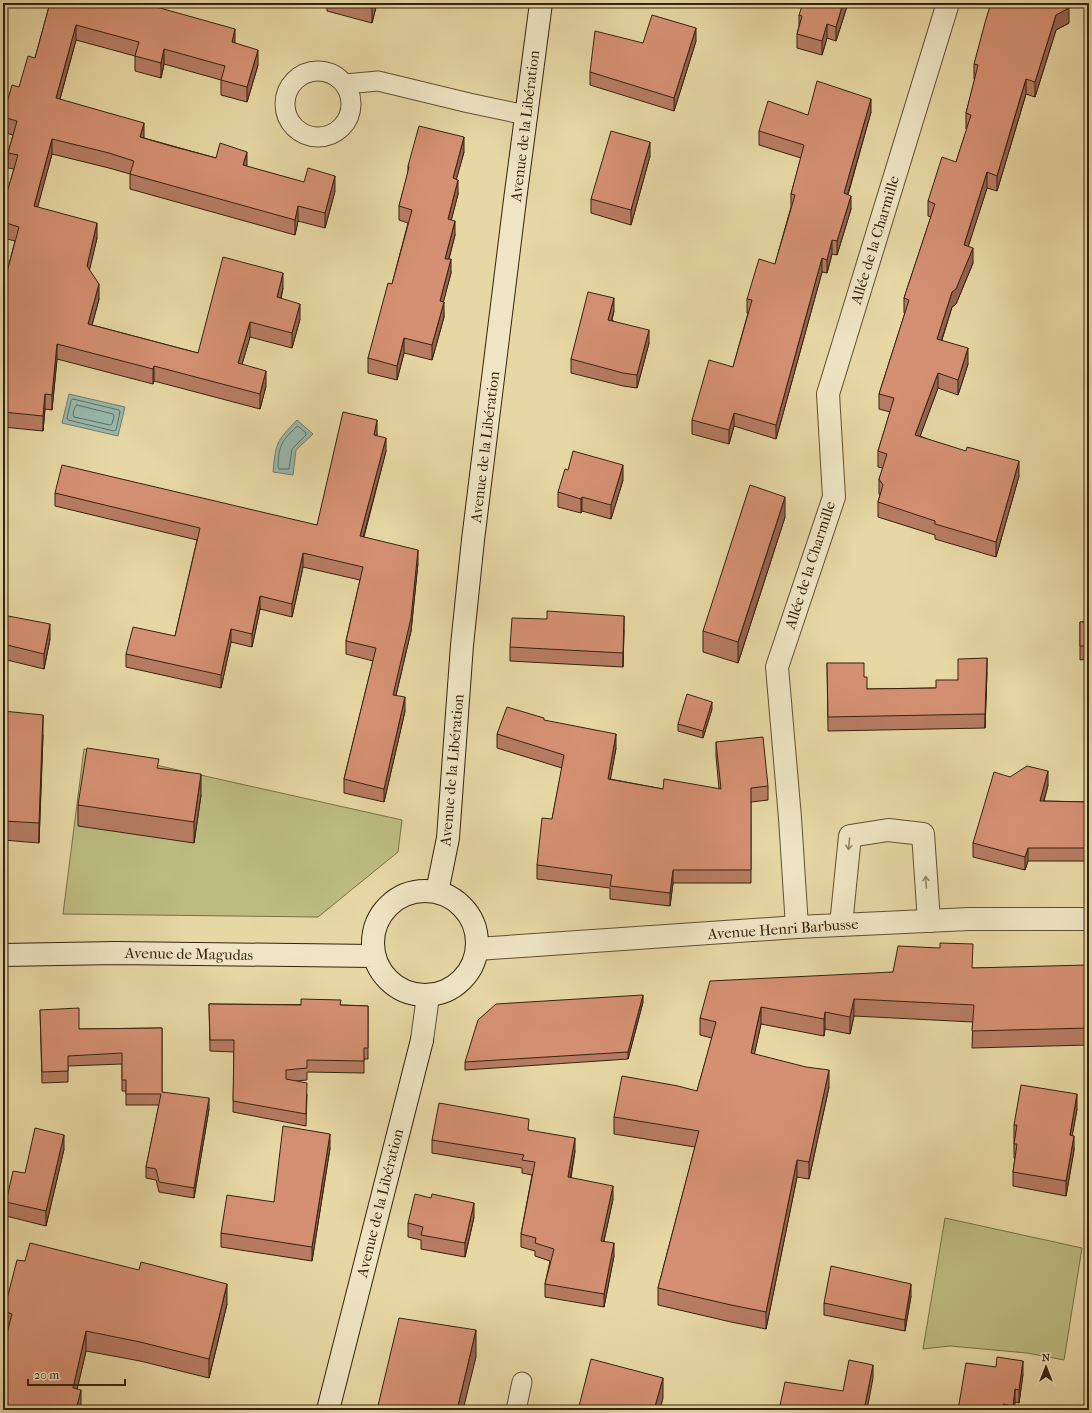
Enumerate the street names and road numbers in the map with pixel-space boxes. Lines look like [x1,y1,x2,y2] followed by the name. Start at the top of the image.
[507,49,543,204] street label: Avenue de la Libération
[847,173,903,307] street label: Allée de la Charmille
[467,370,503,525] street label: Avenue de la Libération
[781,498,839,632] street label: Allée de la Charmille
[436,693,468,848] street label: Avenue de la Libération
[706,915,860,943] street label: Avenue Henri Barbusse
[124,944,254,964] street label: Avenue de Magudas
[353,1127,407,1280] street label: Avenue de la Libération

